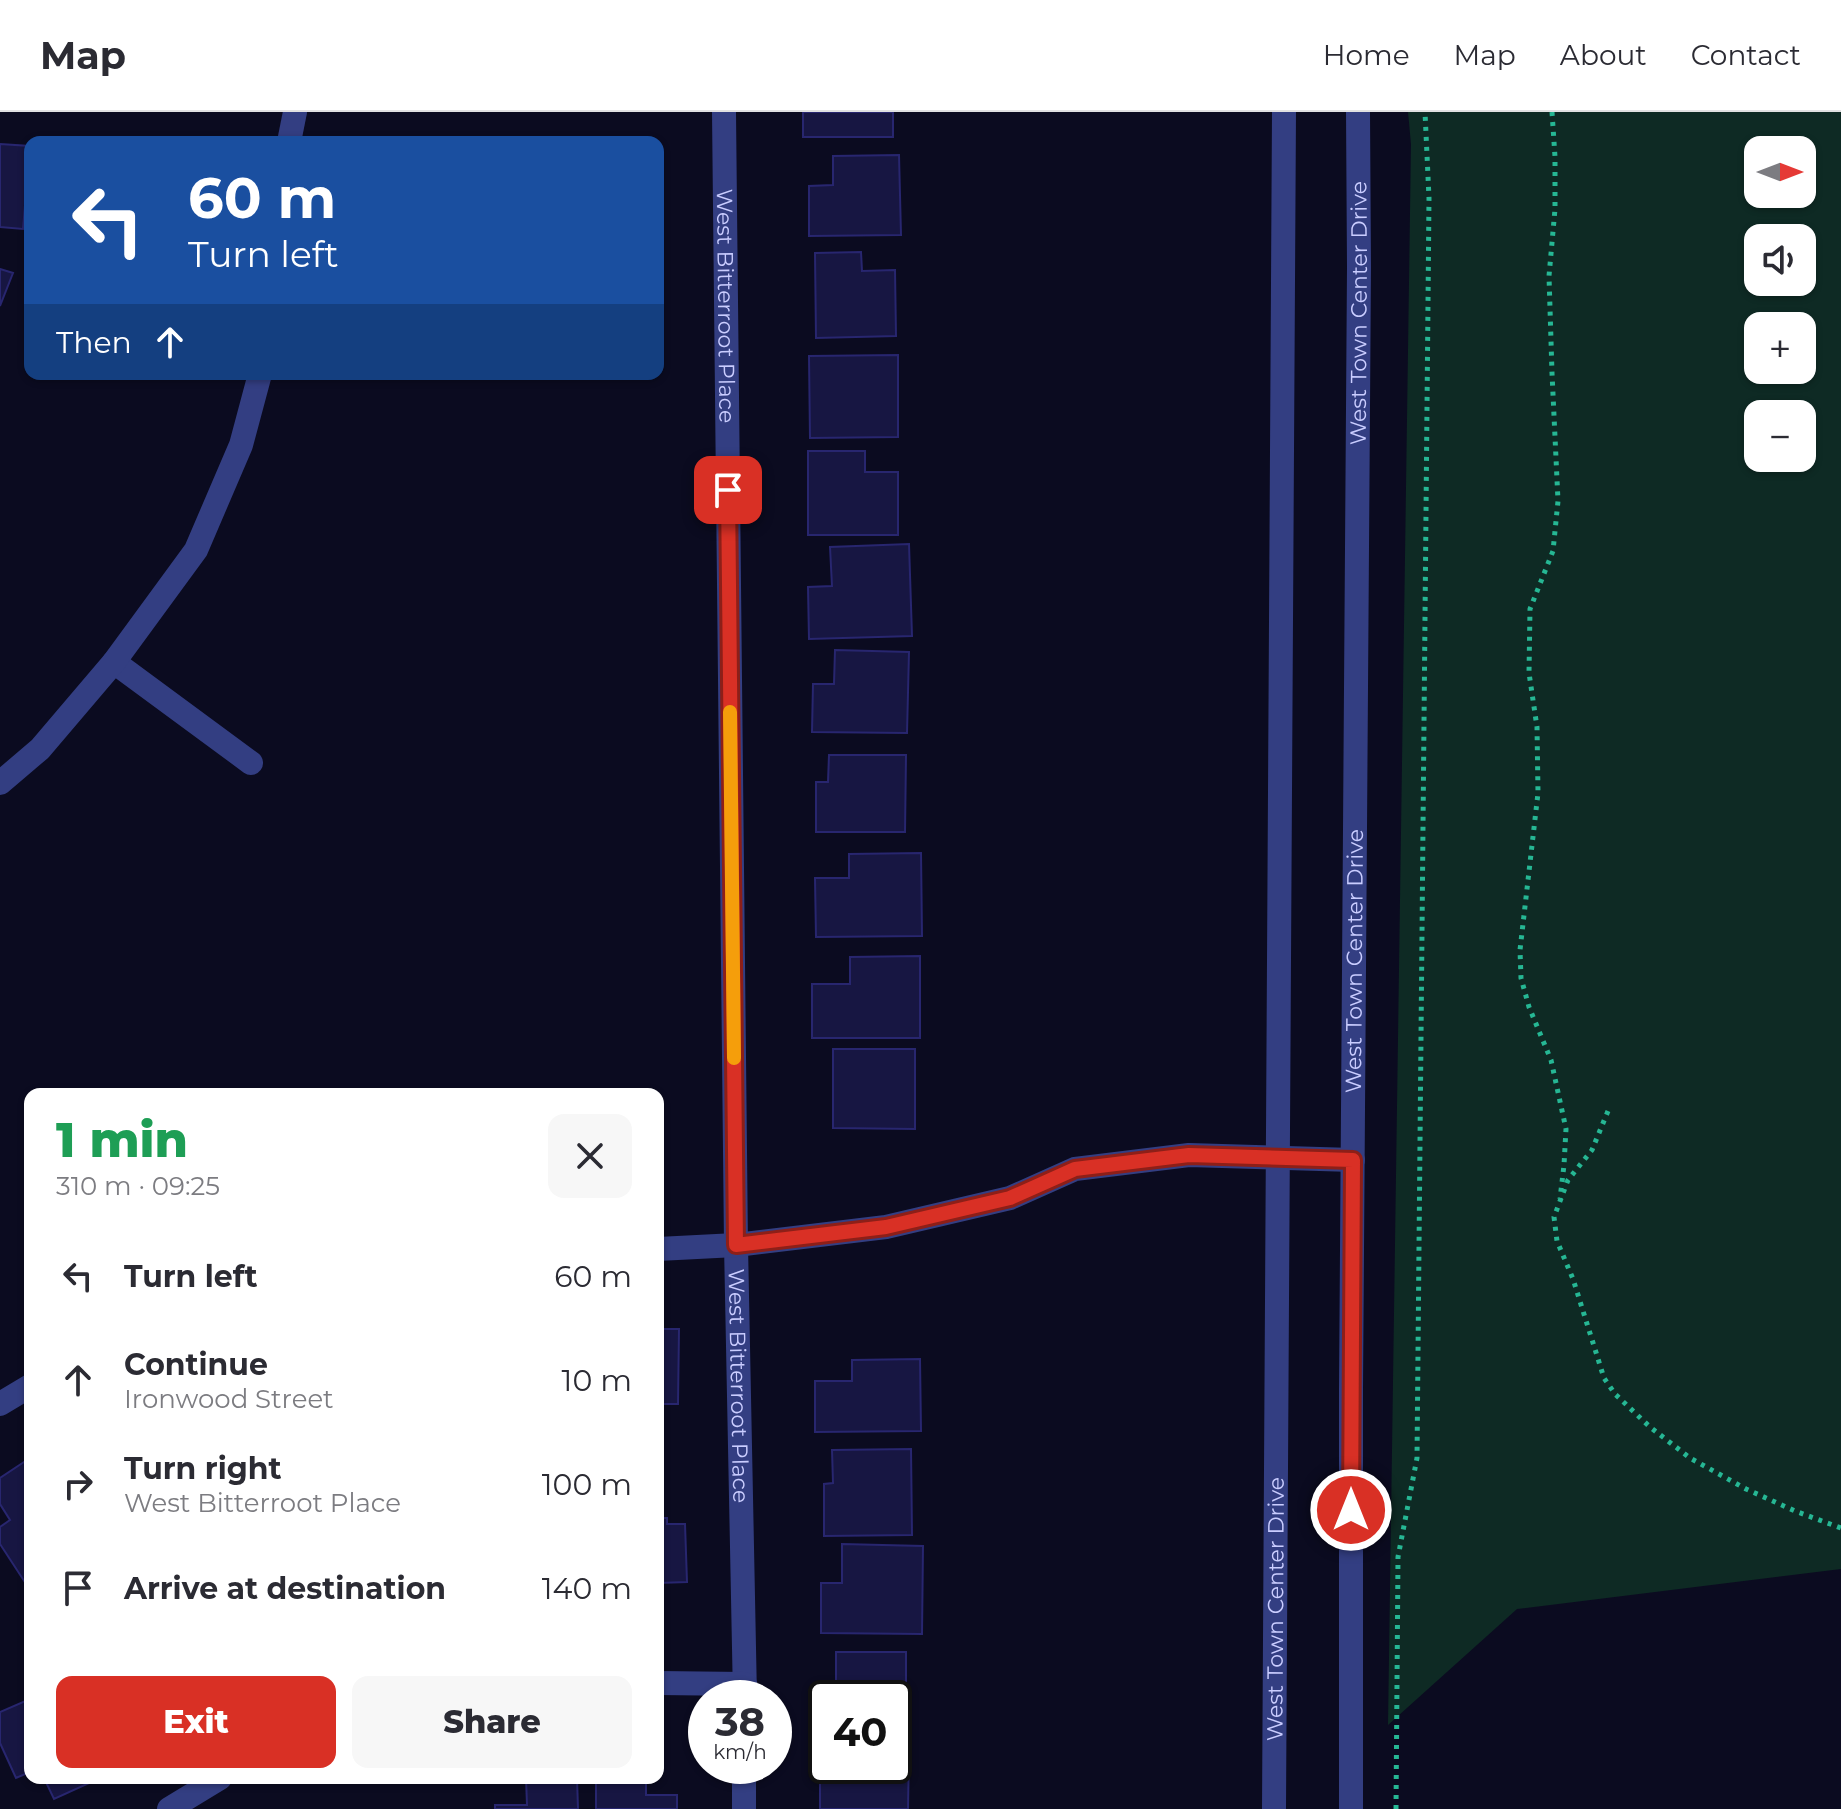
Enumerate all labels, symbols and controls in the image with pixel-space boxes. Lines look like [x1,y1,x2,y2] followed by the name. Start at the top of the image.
[40,32,126,79] text: Map
[1323,38,1410,72] text: Home
[1454,38,1516,72] text: Map
[1560,38,1647,72] text: About
[1691,38,1801,72] text: Contact
[1744,136,1816,208] north arrow
[1744,136,1816,472] map controls
[188,164,336,232] text: 60 m
[56,168,160,272] icon: left
[1344,181,1373,445] street label: West Town Center Drive
[711,189,741,423] street label: West Bitterroot Place
[1744,224,1816,296] button: sound
[188,232,339,276] text: Turn left
[1744,312,1816,384] button: +
[148,320,192,364] icon: ahead
[56,324,132,361] text: Then
[1744,400,1816,472] button: −
[694,456,762,524] pin
[706,468,750,512] icon: arrive
[1340,829,1368,1093] street label: West Town Center Drive
[56,1111,188,1169] text: 1 min
[548,1114,632,1198] button: close
[56,1170,220,1202] text: 310 m · 09:25
[56,1254,100,1298] icon: left
[124,1258,257,1295] text: Turn left
[554,1258,632,1295] text: 60 m
[723,1268,755,1503] street label: West Bitterroot Place
[124,1346,268,1383] text: Continue
[56,1358,100,1402] icon: ahead
[562,1362,632,1399] text: 10 m
[124,1383,334,1415] text: Ironwood Street
[124,1450,281,1487] text: Turn right
[56,1462,100,1506] icon: right
[542,1466,632,1503] text: 100 m
[1309,1468,1393,1552] position arrow
[1261,1477,1289,1741] street label: West Town Center Drive
[124,1487,401,1519] text: West Bitterroot Place
[56,1566,100,1610] icon: arrive
[124,1570,446,1607] text: Arrive at destination
[542,1570,632,1607] text: 140 m
[56,1676,336,1768] button: Exit
[352,1676,632,1768] button: Share
[808,1680,912,1784] speed limit sign: 40
[715,1697,765,1746] text: 38
[713,1740,767,1764] text: km/h

